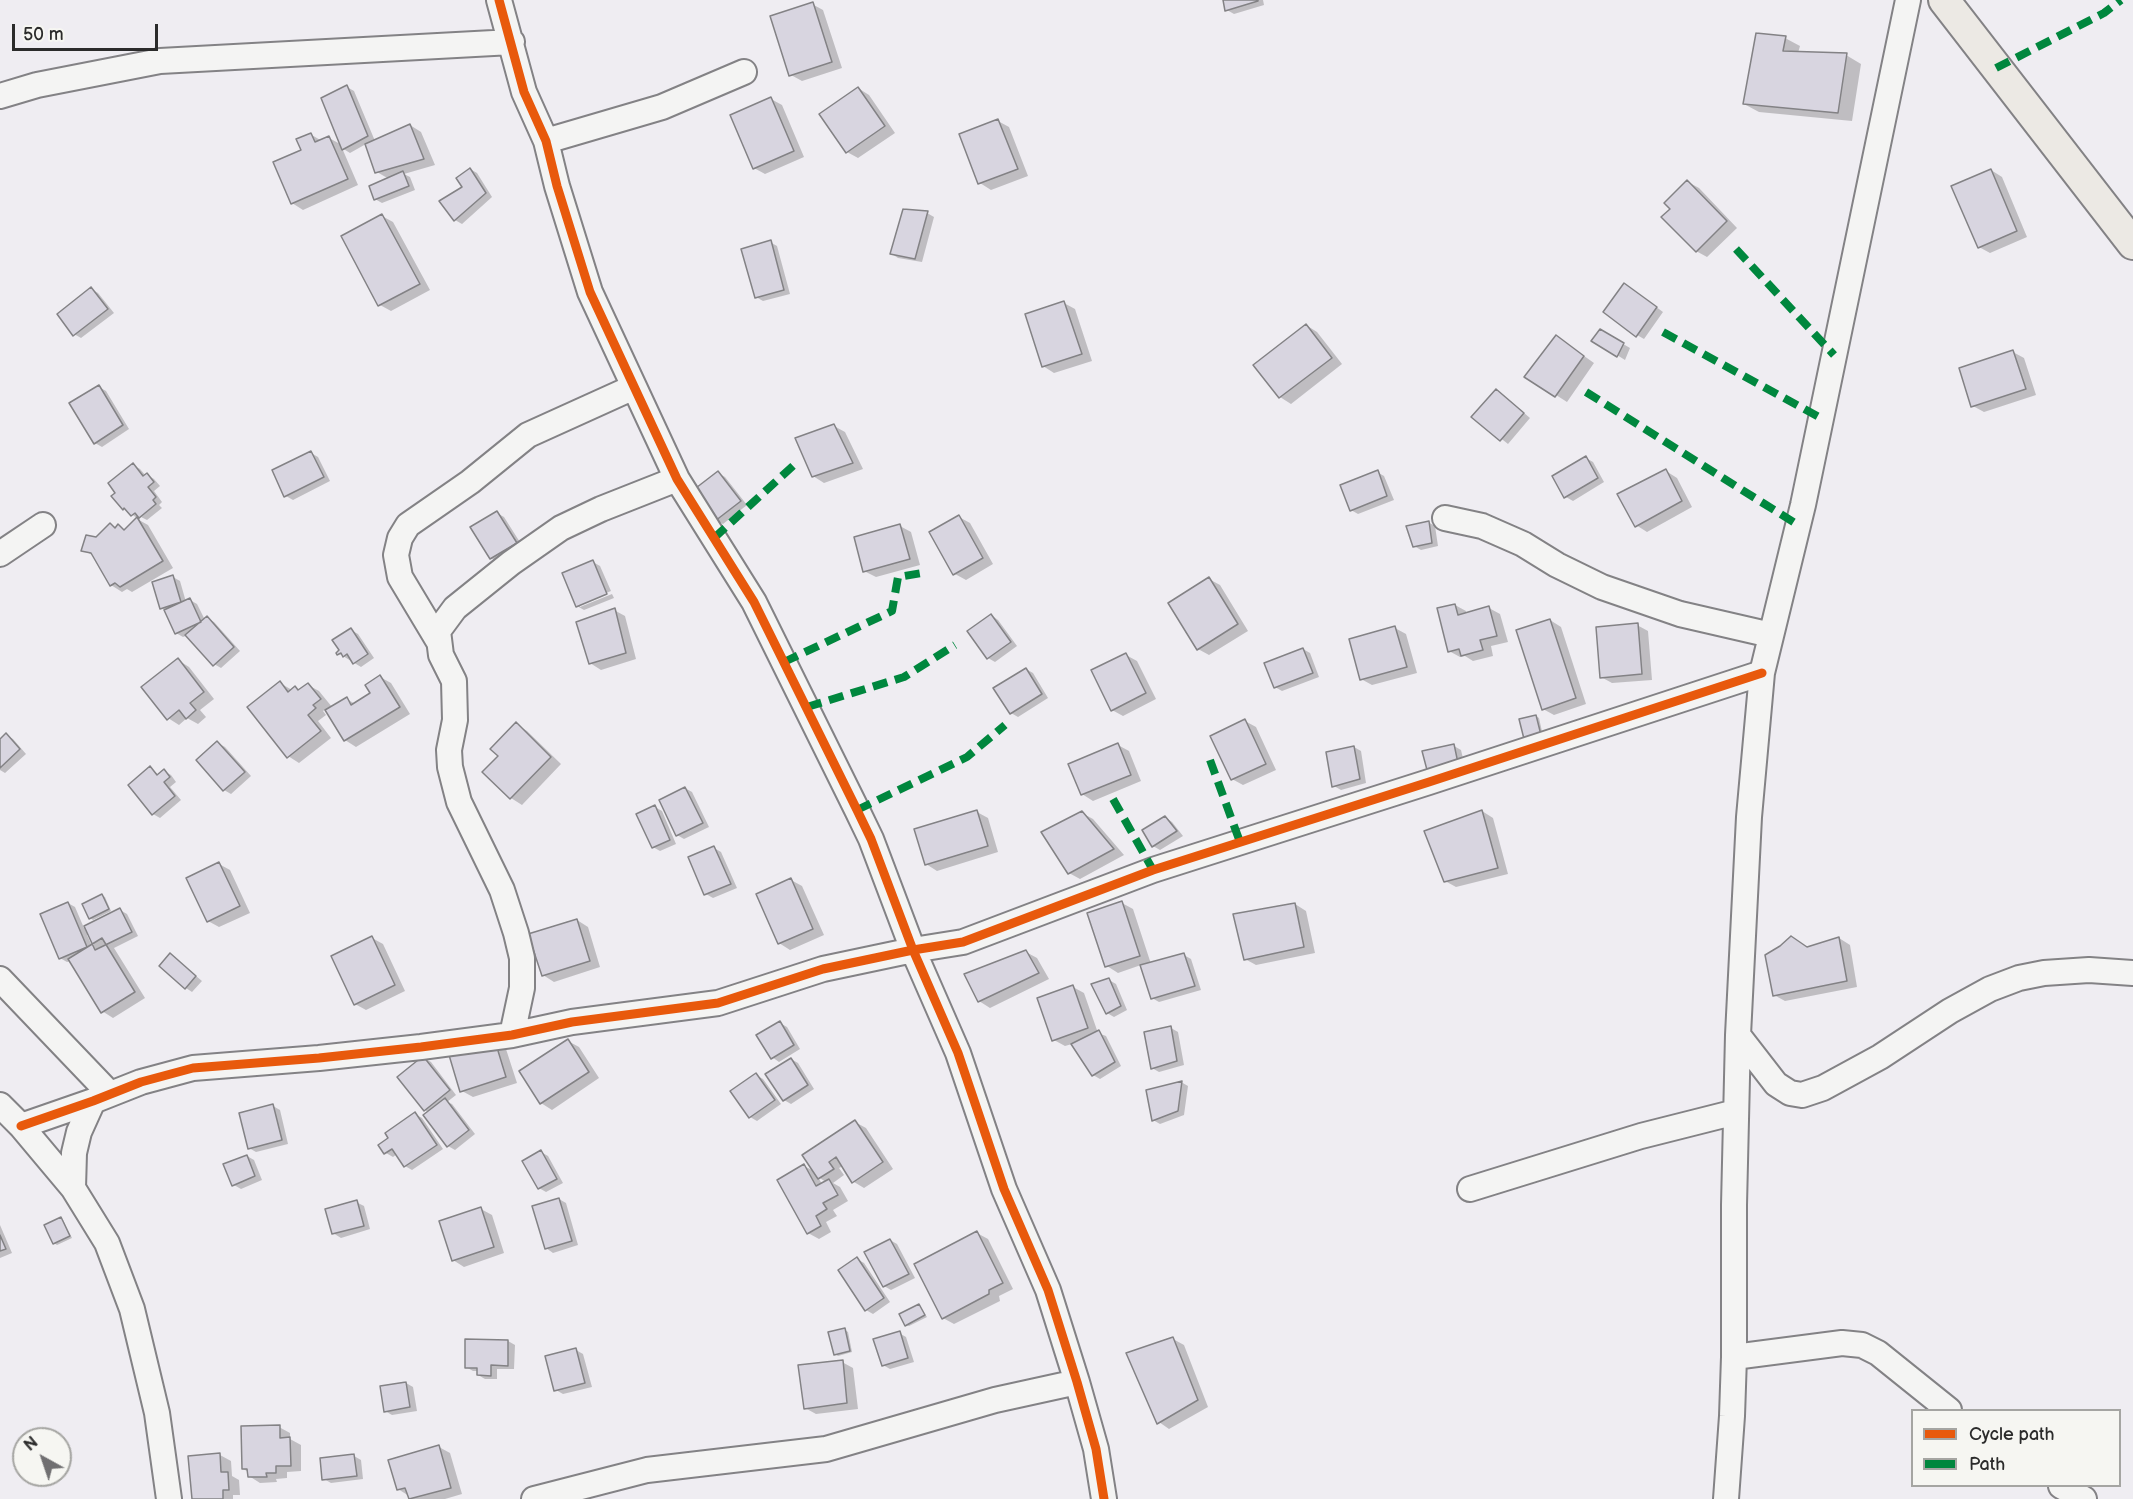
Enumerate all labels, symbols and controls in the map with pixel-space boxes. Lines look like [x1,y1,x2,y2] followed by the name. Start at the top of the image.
[15,12,160,50] scale bar
[23,24,64,45] text: 50 m
[1911,1409,2121,1487] legend
[1969,1424,2055,1445] text: Cycle path
[12,1427,72,1487] north arrow
[21,1433,42,1456] text: N
[1969,1454,2005,1475] text: Path

